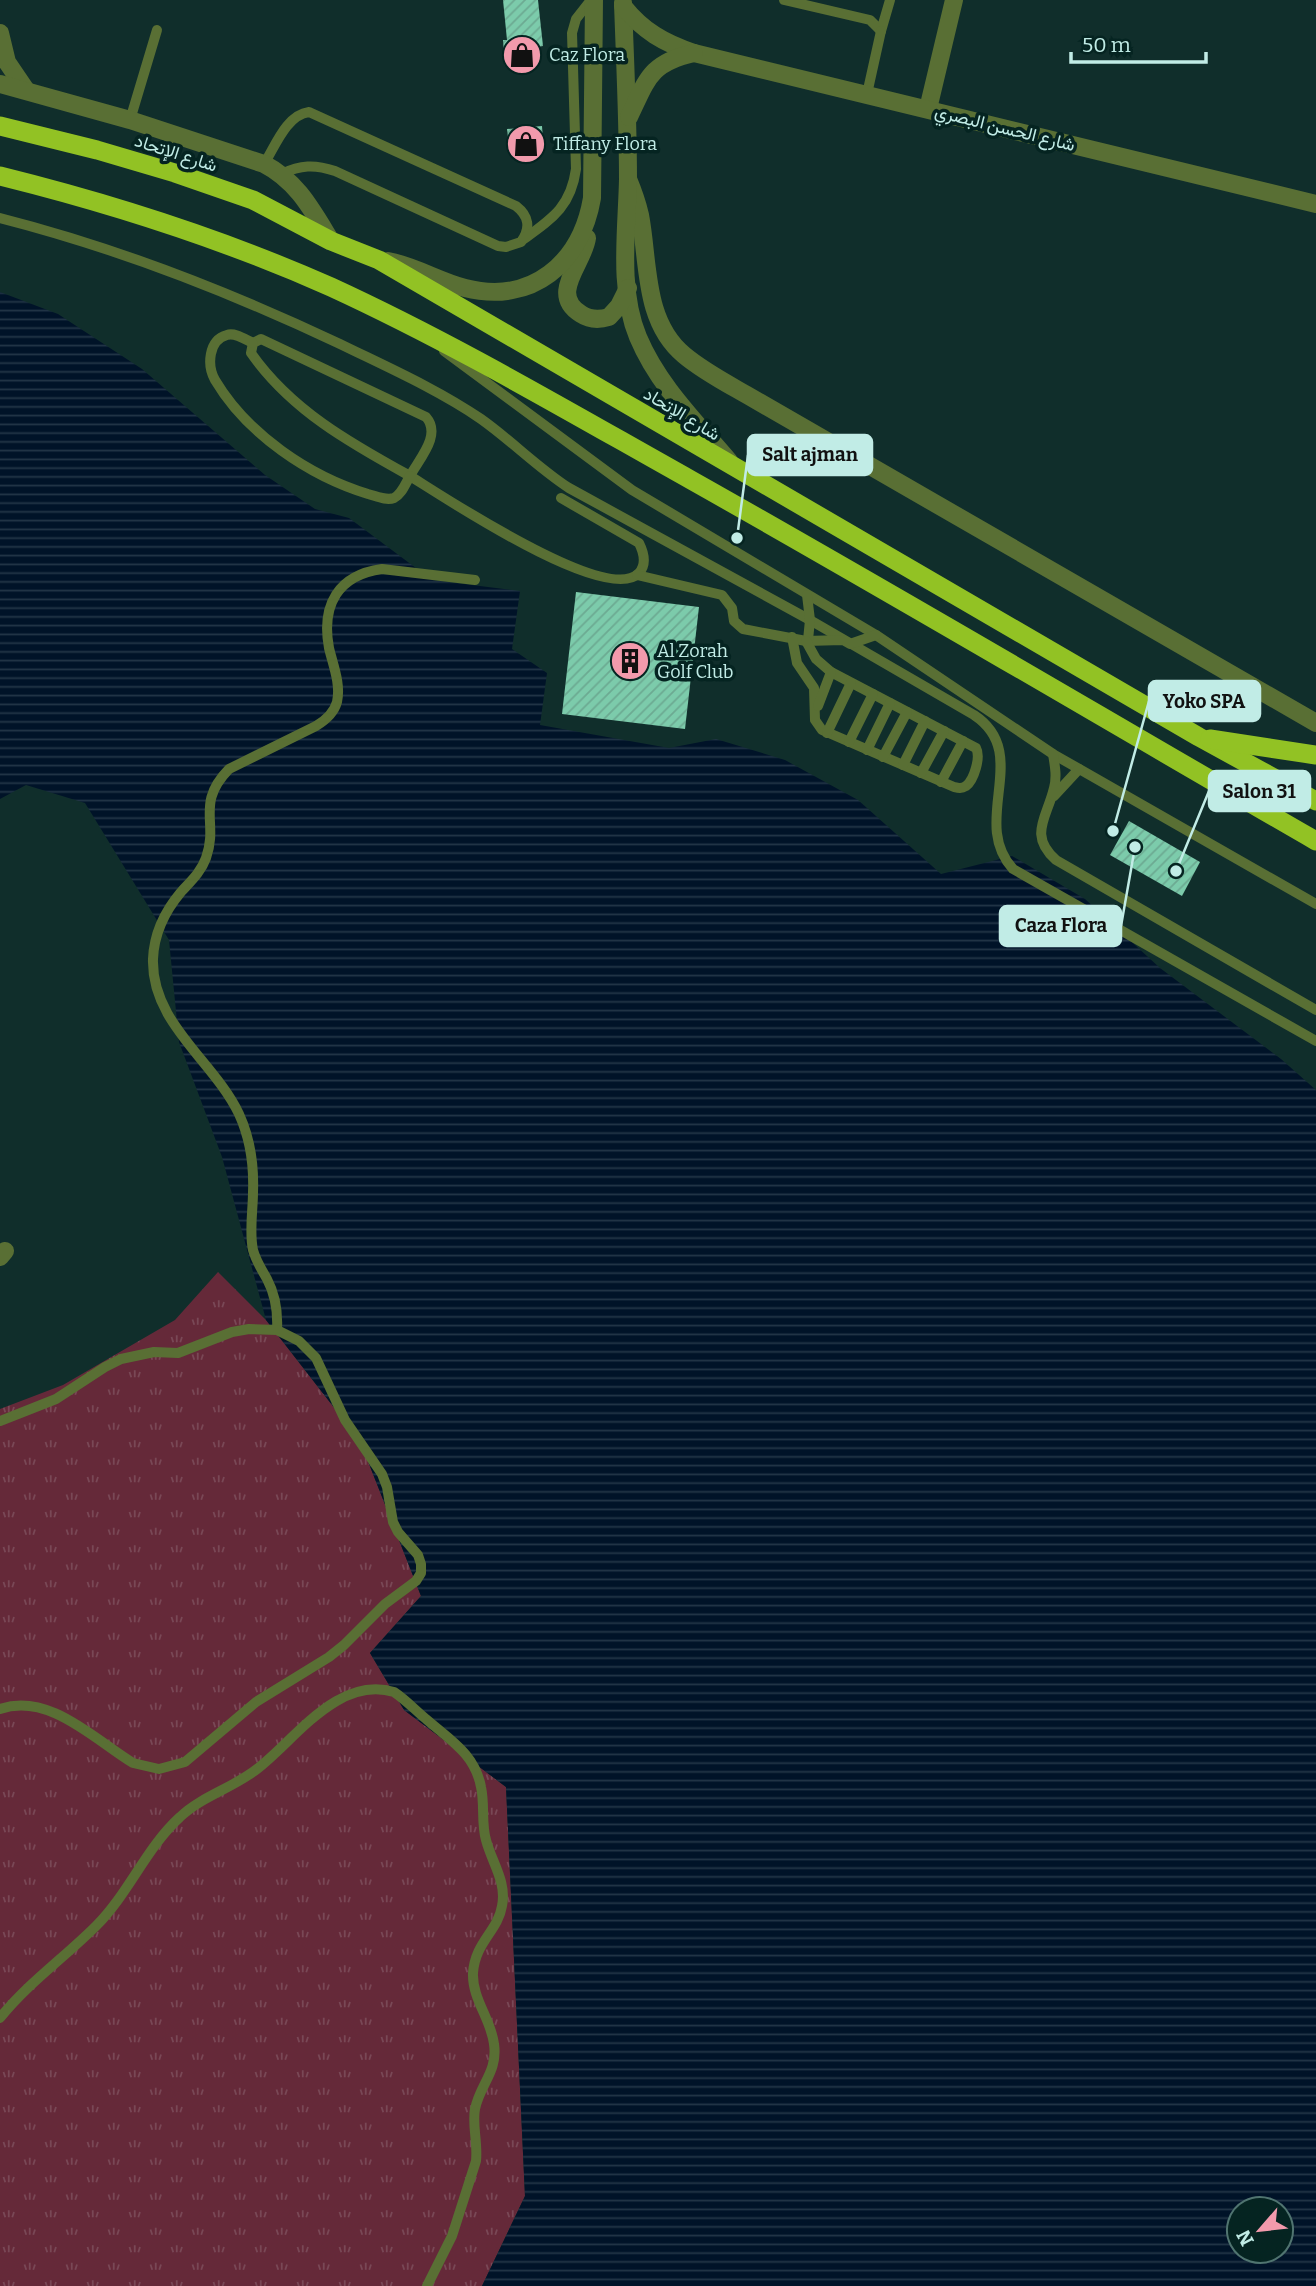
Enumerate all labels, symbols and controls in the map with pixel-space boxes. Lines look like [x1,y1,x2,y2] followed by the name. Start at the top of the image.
[1071,21,1206,65] scale bar
[1082,32,1131,58] text: 50 m
[501,34,543,76] shop icon: Caz Flora
[549,44,625,66] place label: Caz Flora
[932,100,1077,160] street label: شارع الحسن البصري
[505,123,547,165] shop icon: Tiffany Flora
[132,129,220,178] street label: شارع الإتحاد
[553,133,657,155] place label: Tiffany Flora
[639,383,724,446] street label: شارع الإتحاد
[748,435,872,475] callout: Salt ajman
[762,443,859,466] text: Salt ajman
[609,640,651,682] building icon: Al Zorah Golf Club
[657,640,733,683] place label: Al Zorah Golf Club
[1149,681,1260,721] callout: Yoko SPA
[1163,690,1246,713] text: Yoko SPA
[1209,771,1310,811] callout: Salon 31
[1222,780,1296,803] text: Salon 31
[1000,906,1121,946] callout: Caza Flora
[1015,914,1108,937] text: Caza Flora
[1225,2195,1295,2265] north arrow
[1232,2226,1259,2250] text: N

